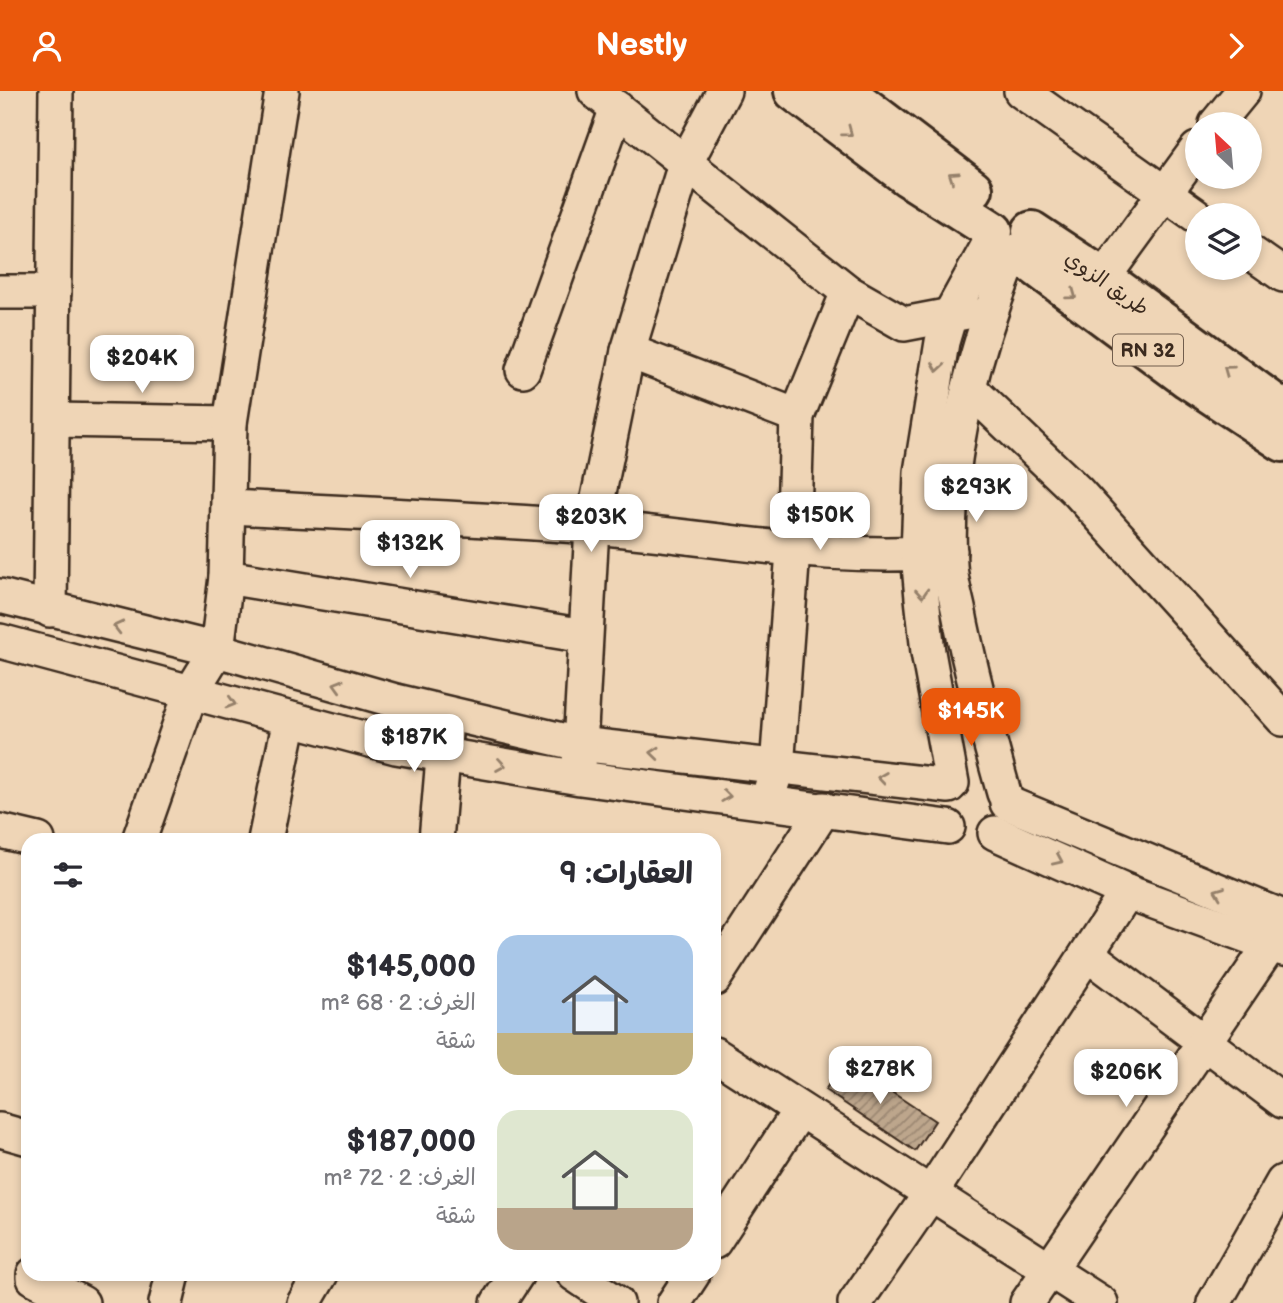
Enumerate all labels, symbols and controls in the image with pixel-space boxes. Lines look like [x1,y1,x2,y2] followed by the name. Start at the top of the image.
[596,26,687,65] text: Nestly
[28,27,66,65] icon: person
[1217,27,1255,65] icon: forward
[1185,112,1262,189] north arrow
[1185,112,1262,280] map controls
[841,124,853,137] one-way arrow
[948,171,961,184] one-way arrow
[1185,203,1262,280] button: layers
[1059,245,1153,323] street label: طريق الزوي
[1064,286,1077,299] one-way arrow
[93,335,191,395] pin: $204K
[1113,335,1183,365] road number: RN 32
[106,344,178,372] text: $204K
[931,361,946,372] one-way arrow
[1223,365,1236,378] one-way arrow
[927,465,1025,524] pin: $293K
[940,473,1012,501] text: $293K
[771,493,869,552] pin: $150K
[542,495,640,554] pin: $203K
[786,501,854,529] text: $150K
[555,503,627,531] text: $203K
[361,521,459,580] pin: $132K
[376,529,444,557] text: $132K
[914,587,929,598] one-way arrow
[112,621,124,635] one-way arrow
[332,678,344,693] one-way arrow
[922,689,1020,748] pin: $145K
[225,695,237,710] one-way arrow
[937,697,1005,725] text: $145K
[365,715,463,774] pin: $187K
[381,723,448,751] text: $187K
[650,746,661,761] one-way arrow
[495,757,507,772] one-way arrow
[876,770,887,785] one-way arrow
[720,788,732,803] one-way arrow
[1051,852,1063,866] one-way arrow
[49,856,87,894] icon: filters
[560,856,693,892] text: العقارات: 9
[1214,887,1226,901] one-way arrow
[346,949,476,985] text: $145,000
[553,963,637,1047] icon: home
[321,989,476,1017] text: الغرف: 2 · 68 m²
[436,1027,476,1055] text: شقة
[831,1047,929,1106] pin: $278K
[1077,1049,1175,1109] pin: $206K
[845,1055,915,1083] text: $278K
[1090,1058,1162,1086] text: $206K
[346,1124,476,1160] text: $187,000
[553,1138,637,1222] icon: home
[323,1164,476,1192] text: الغرف: 2 · 72 m²
[436,1202,476,1230] text: شقة

